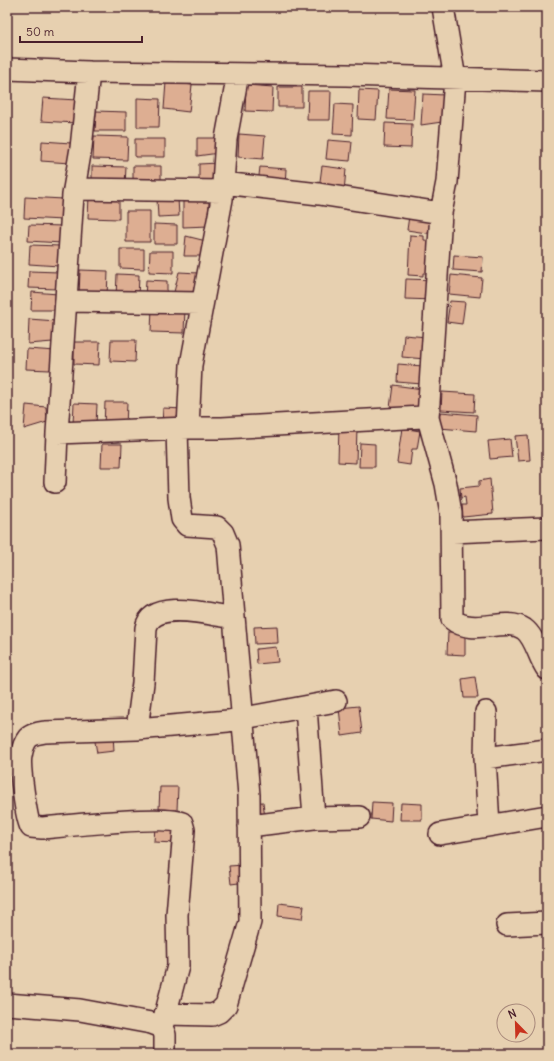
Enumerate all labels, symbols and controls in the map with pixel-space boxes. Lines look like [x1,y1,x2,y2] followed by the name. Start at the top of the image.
[20,18,142,44] scale bar
[26,24,55,39] text: 50 m
[496,1003,536,1043] north arrow
[506,1006,518,1022] text: N

